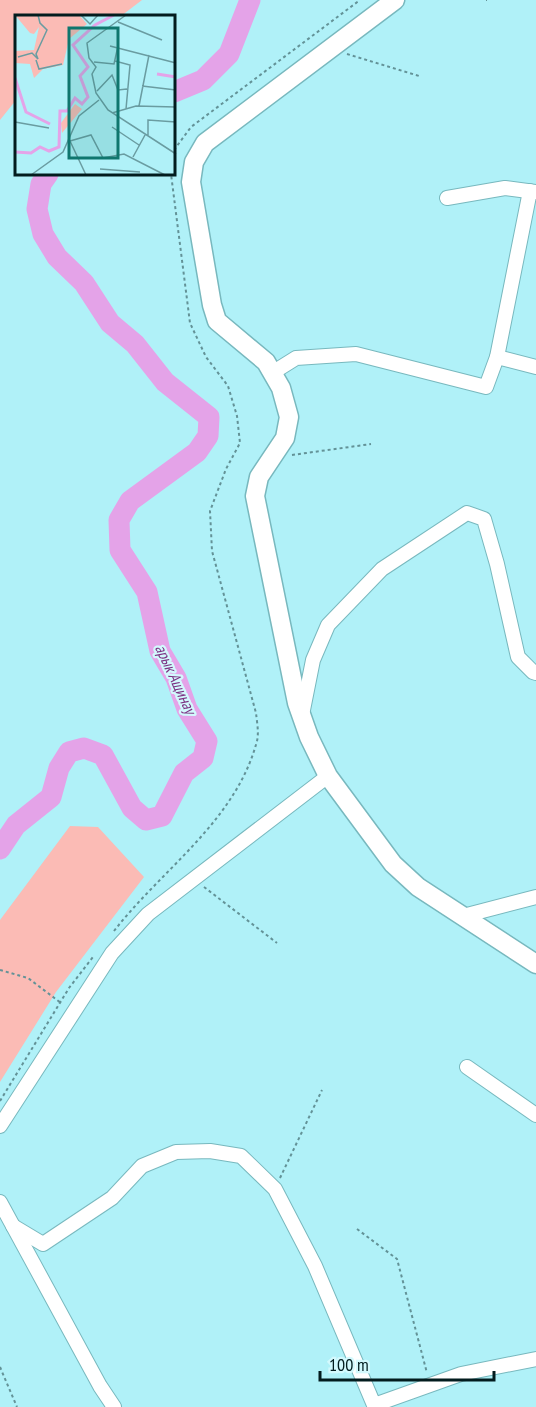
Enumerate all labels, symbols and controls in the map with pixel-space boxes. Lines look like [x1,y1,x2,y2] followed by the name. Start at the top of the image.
[15,15,176,176] inset map
[151,641,202,719] water label: арык Ащинау
[320,1344,494,1382] scale bar
[329,1353,369,1376] text: 100 m

